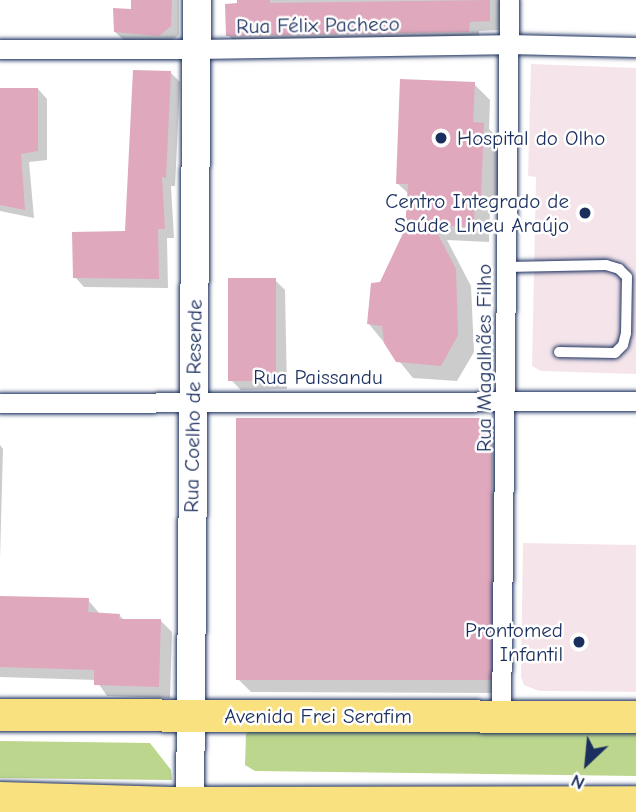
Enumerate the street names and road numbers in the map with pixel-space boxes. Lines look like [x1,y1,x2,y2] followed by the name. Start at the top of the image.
[236,11,400,39] street label: Rua Félix Pacheco
[471,264,497,452] street label: Rua Magalhães Filho
[179,299,207,513] street label: Rua Coelho de Resende
[253,364,383,390] street label: Rua Paissandu
[224,703,412,729] street label: Avenida Frei Serafim

